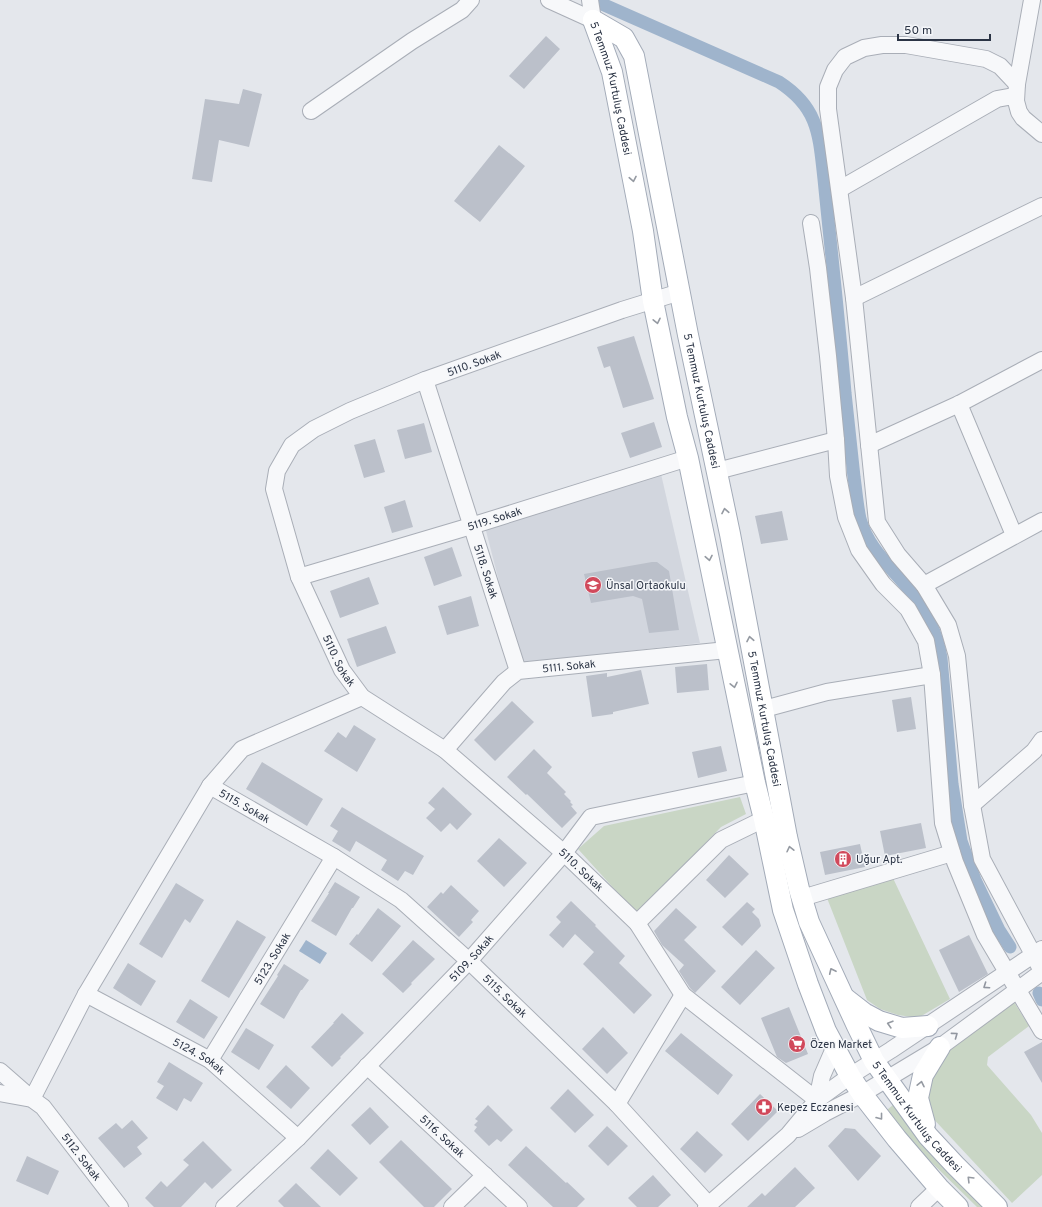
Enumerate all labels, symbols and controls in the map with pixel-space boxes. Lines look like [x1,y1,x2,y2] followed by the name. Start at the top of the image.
[898,16,990,42] scale bar
[586,20,634,156] street label: 5 Temmuz Kurtuluş Caddesi
[904,23,932,39] text: 50 m
[629,176,637,182] one-way arrow
[652,318,660,324] one-way arrow
[680,332,722,470] street label: 5 Temmuz Kurtuluş Caddesi
[445,348,504,380] street label: 5110. Sokak
[466,504,524,535] street label: 5119. Sokak
[722,508,730,514] one-way arrow
[470,543,501,601] street label: 5118. Sokak
[704,554,712,561] one-way arrow
[583,575,603,595] school or university icon: Ünsal Ortaokulu
[606,578,686,593] place label: Ünsal Ortaokulu
[319,633,358,690] street label: 5110. Sokak
[746,635,754,642] one-way arrow
[744,650,783,788] street label: 5 Temmuz Kurtuluş Caddesi
[541,657,597,677] street label: 5111. Sokak
[730,682,738,688] one-way arrow
[216,787,272,827] street label: 5115. Sokak
[555,845,606,895] street label: 5110. Sokak
[786,846,794,852] one-way arrow
[833,849,853,869] building icon: Uğur Apt.
[856,853,902,867] place label: Uğur Apt.
[252,930,294,988] street label: 5123. Sokak
[447,932,497,985] street label: 5109. Sokak
[829,968,837,976] one-way arrow
[479,972,530,1021] street label: 5115. Sokak
[983,981,990,989] one-way arrow
[886,1020,893,1029] one-way arrow
[951,1033,958,1040] one-way arrow
[787,1034,807,1054] supermarket icon: Özen Market
[170,1035,228,1078] street label: 5124. Sokak
[810,1037,872,1052] place label: Özen Market
[868,1059,964,1176] street label: 5 Temmuz Kurtuluş Caddesi
[917,1081,925,1088] one-way arrow
[754,1097,774,1117] pharmacy icon: Kepez Eczanesi
[777,1101,854,1115] place label: Kepez Eczanesi
[416,1112,467,1161] street label: 5116. Sokak
[875,1113,882,1120] one-way arrow
[58,1131,103,1184] street label: 5112. Sokak
[967,1177,975,1184] one-way arrow

